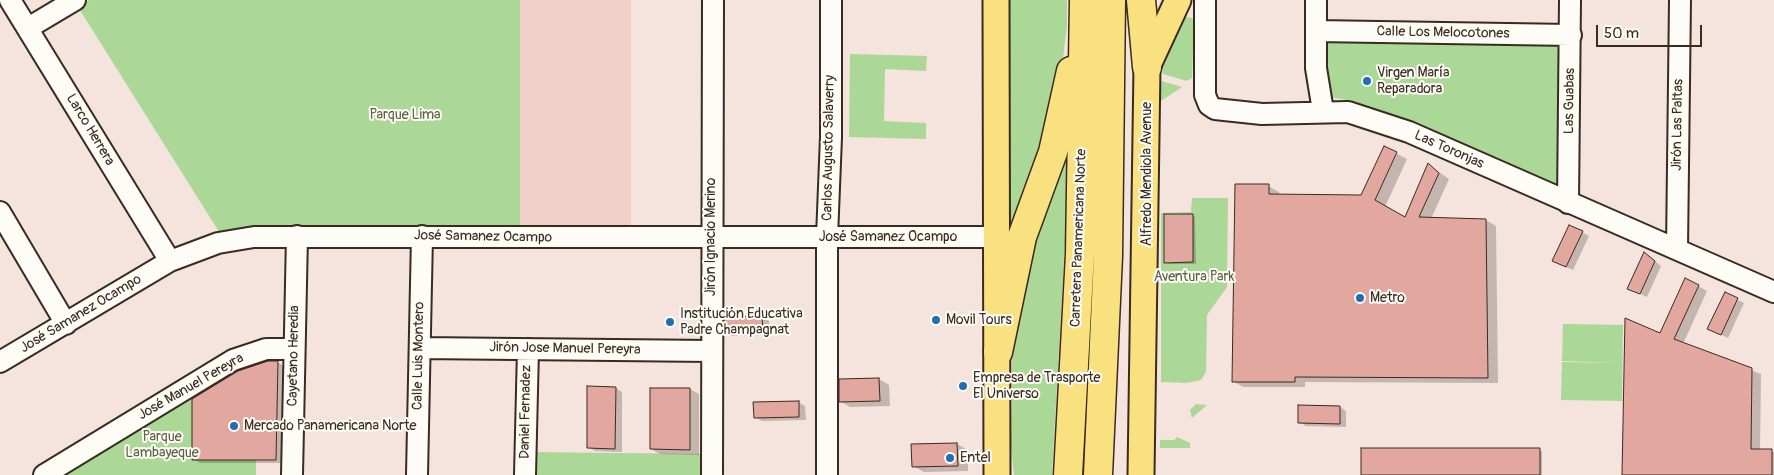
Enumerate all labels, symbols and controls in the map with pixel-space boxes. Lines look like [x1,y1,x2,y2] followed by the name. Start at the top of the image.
[1599,15,1705,47] scale bar
[1376,23,1510,43] street label: Calle Los Melocotones
[1604,24,1639,43] text: 50 m
[1377,65,1450,98] place label: Virgen María Reparadora
[1561,68,1579,134] street label: Las Guabas
[819,75,839,221] street label: Carlos Augusto Salaverry
[1361,75,1373,87] marker: Virgen María Reparadora
[1669,79,1687,171] street label: Jirón Las Paltas
[62,91,118,169] street label: Larco Herrera
[1139,102,1155,246] street label: Alfredo Mendiola Avenue
[369,107,441,123] park label: Parque Lima
[1412,127,1486,173] street label: Las Toronjas
[1067,148,1091,328] street label: Carretera Panamericana Norte
[703,178,719,296] street label: Jirón Ignacio Merino
[414,227,552,247] street label: José Samanez Ocampo
[819,229,957,245] street label: José Samanez Ocampo
[1154,269,1234,285] park label: Aventura Park
[17,271,145,357] street label: José Samanez Ocampo
[1370,290,1405,306] place label: Metro
[1354,292,1366,304] marker: Metro
[410,302,428,410] street label: Calle Luis Montero
[285,305,303,407] street label: Cayetano Heredia
[680,306,803,338] place label: Institución Educativa Padre Champagnat
[946,312,1012,328] place label: Movil Tours
[930,314,942,326] marker: Movil Tours
[664,316,676,328] marker: Institución Educativa Padre Champagnat
[489,339,641,359] street label: Jirón Jose Manuel Pereyra
[135,350,247,424] street label: José Manuel Pereyra
[517,365,535,459] street label: Daniel Fernadez
[973,370,1100,402] place label: Empresa de Trasporte El Universo
[957,380,969,392] marker: Empresa de Trasporte El Universo
[244,418,416,434] place label: Mercado Panamericana Norte
[228,420,240,432] marker: Mercado Panamericana Norte
[125,429,199,462] park label: Parque Lambayeque
[960,450,991,466] place label: Entel
[944,452,956,464] marker: Entel

